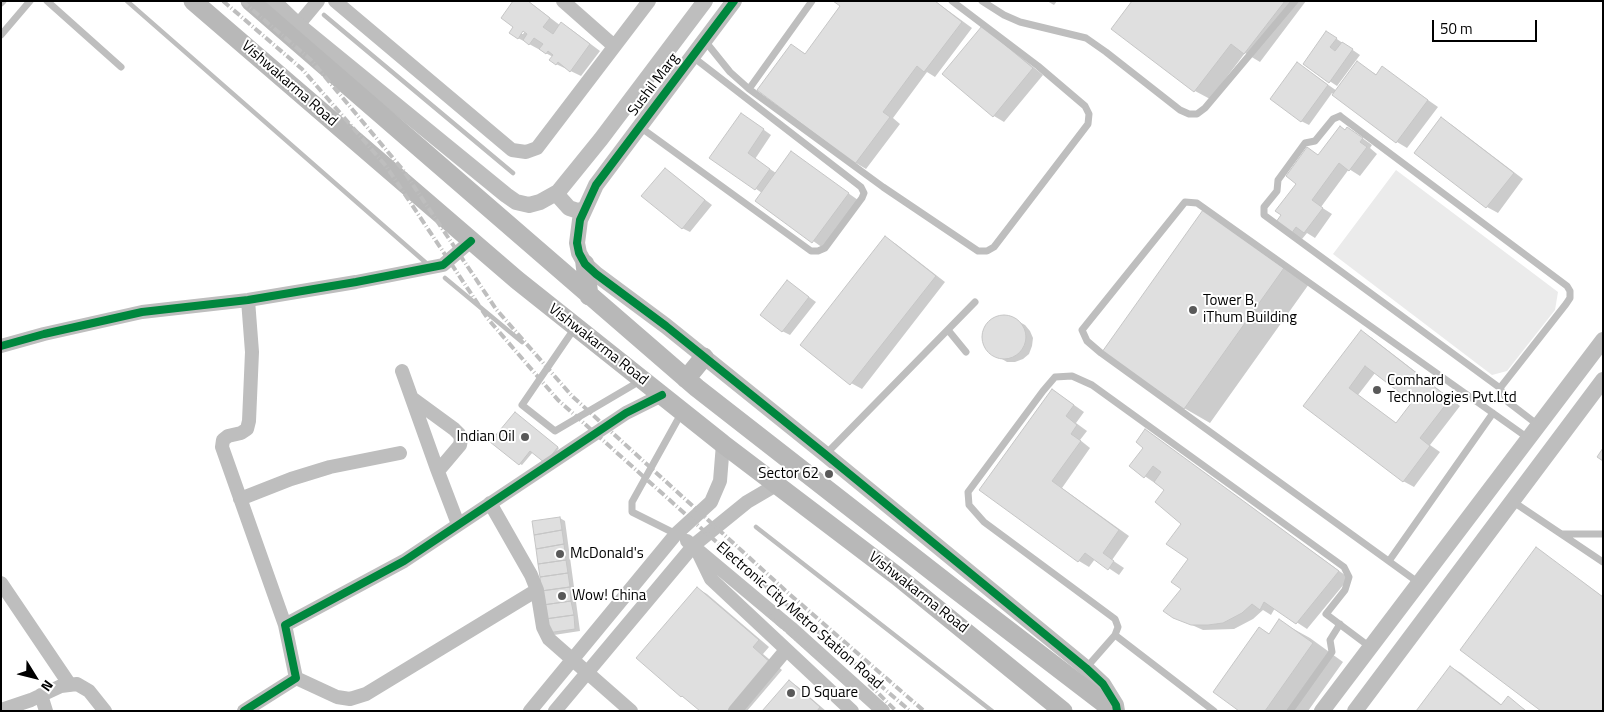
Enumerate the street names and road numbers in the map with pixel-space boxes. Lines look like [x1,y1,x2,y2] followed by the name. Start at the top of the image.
[237,37,341,131] street label: Vishwakarma Road
[625,50,683,120] street label: Sushil Marg
[545,301,651,389] street label: Vishwakarma Road
[712,539,886,693] street label: Electronic City Metro Station Road
[865,549,971,637] street label: Vishwakarma Road

